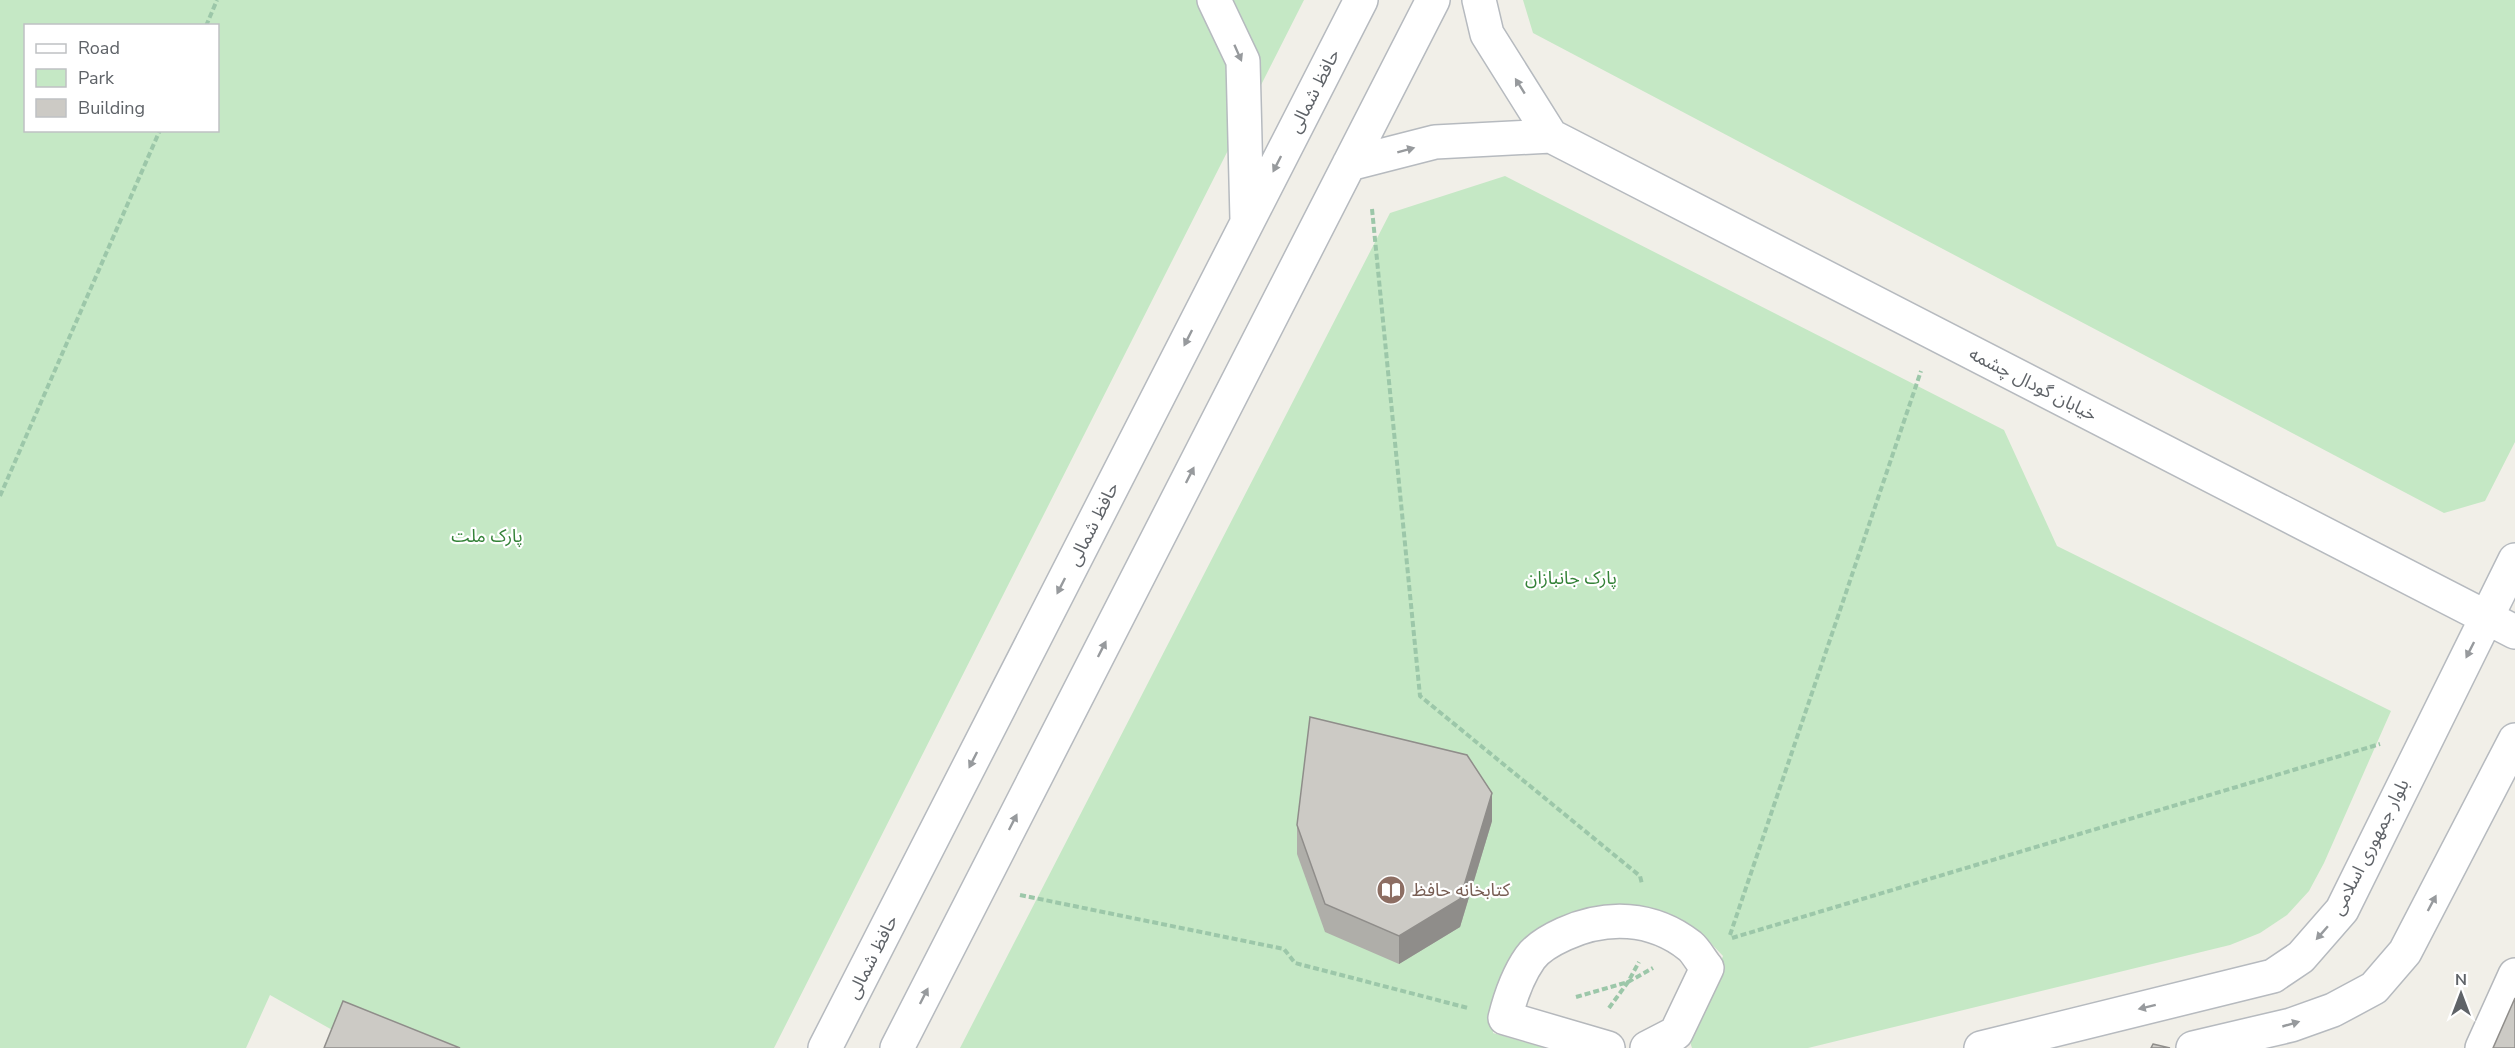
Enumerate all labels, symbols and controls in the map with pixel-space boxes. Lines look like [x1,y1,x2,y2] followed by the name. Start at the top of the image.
[24,24,219,132] legend
[78,36,120,60] text: Road
[1234,45,1243,62] one-way arrow
[1283,45,1345,137] street label: حافظ شمالی
[78,66,115,90] text: Park
[1514,79,1526,95] one-way arrow
[78,96,145,120] text: Building
[1397,144,1415,154] one-way arrow
[1272,156,1282,173] one-way arrow
[1184,329,1194,347] one-way arrow
[1965,341,2101,427] street label: خیابان گودال چشمه
[1185,466,1195,483] one-way arrow
[1062,478,1124,570] street label: حافظ شمالی
[451,524,523,548] park label: پارک ملت
[1525,566,1617,590] park label: پارک جانبازان
[1057,578,1066,595] one-way arrow
[1097,640,1106,657] one-way arrow
[2466,641,2475,658] one-way arrow
[968,751,978,769] one-way arrow
[2325,775,2415,919] street label: بلوار جمهوری اسلامی
[1008,814,1018,831] one-way arrow
[1375,874,1407,906] library icon: کتابخانه حافظ
[1412,878,1511,902] place label: کتابخانه حافظ
[2427,894,2437,911] one-way arrow
[841,911,903,1003] street label: حافظ شمالی
[2316,925,2329,940] one-way arrow
[2431,964,2491,1024] north arrow
[2455,969,2467,991] text: N
[919,987,929,1004] one-way arrow
[2138,1003,2157,1013] one-way arrow
[2282,1019,2300,1028] one-way arrow

